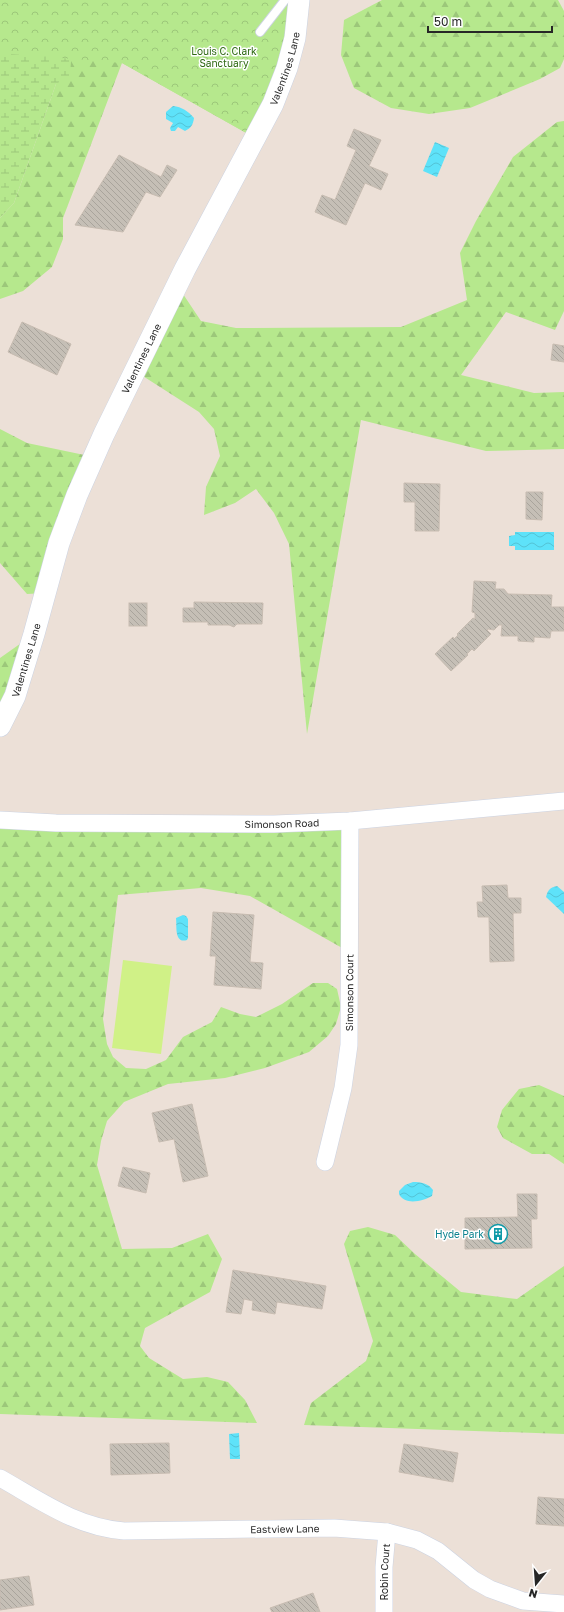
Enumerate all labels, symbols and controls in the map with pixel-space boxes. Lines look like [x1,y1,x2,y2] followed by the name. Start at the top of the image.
[428,8,552,34] scale bar
[434,14,462,29] text: 50 m
[267,31,302,107] street label: Valentines Lane
[191,45,257,69] park label: Louis C. Clark Sanctuary
[119,321,163,395] street label: Valentines Lane
[9,622,43,699] street label: Valentines Lane
[245,816,319,830] street label: Simonson Road
[343,954,355,1031] street label: Simonson Court
[487,1223,509,1245] building icon: Hyde Park
[435,1228,484,1240] place label: Hyde Park
[250,1522,320,1535] street label: Eastview Lane
[378,1543,392,1601] street label: Robin Court
[516,1564,556,1604] north arrow
[527,1587,539,1601] text: N

